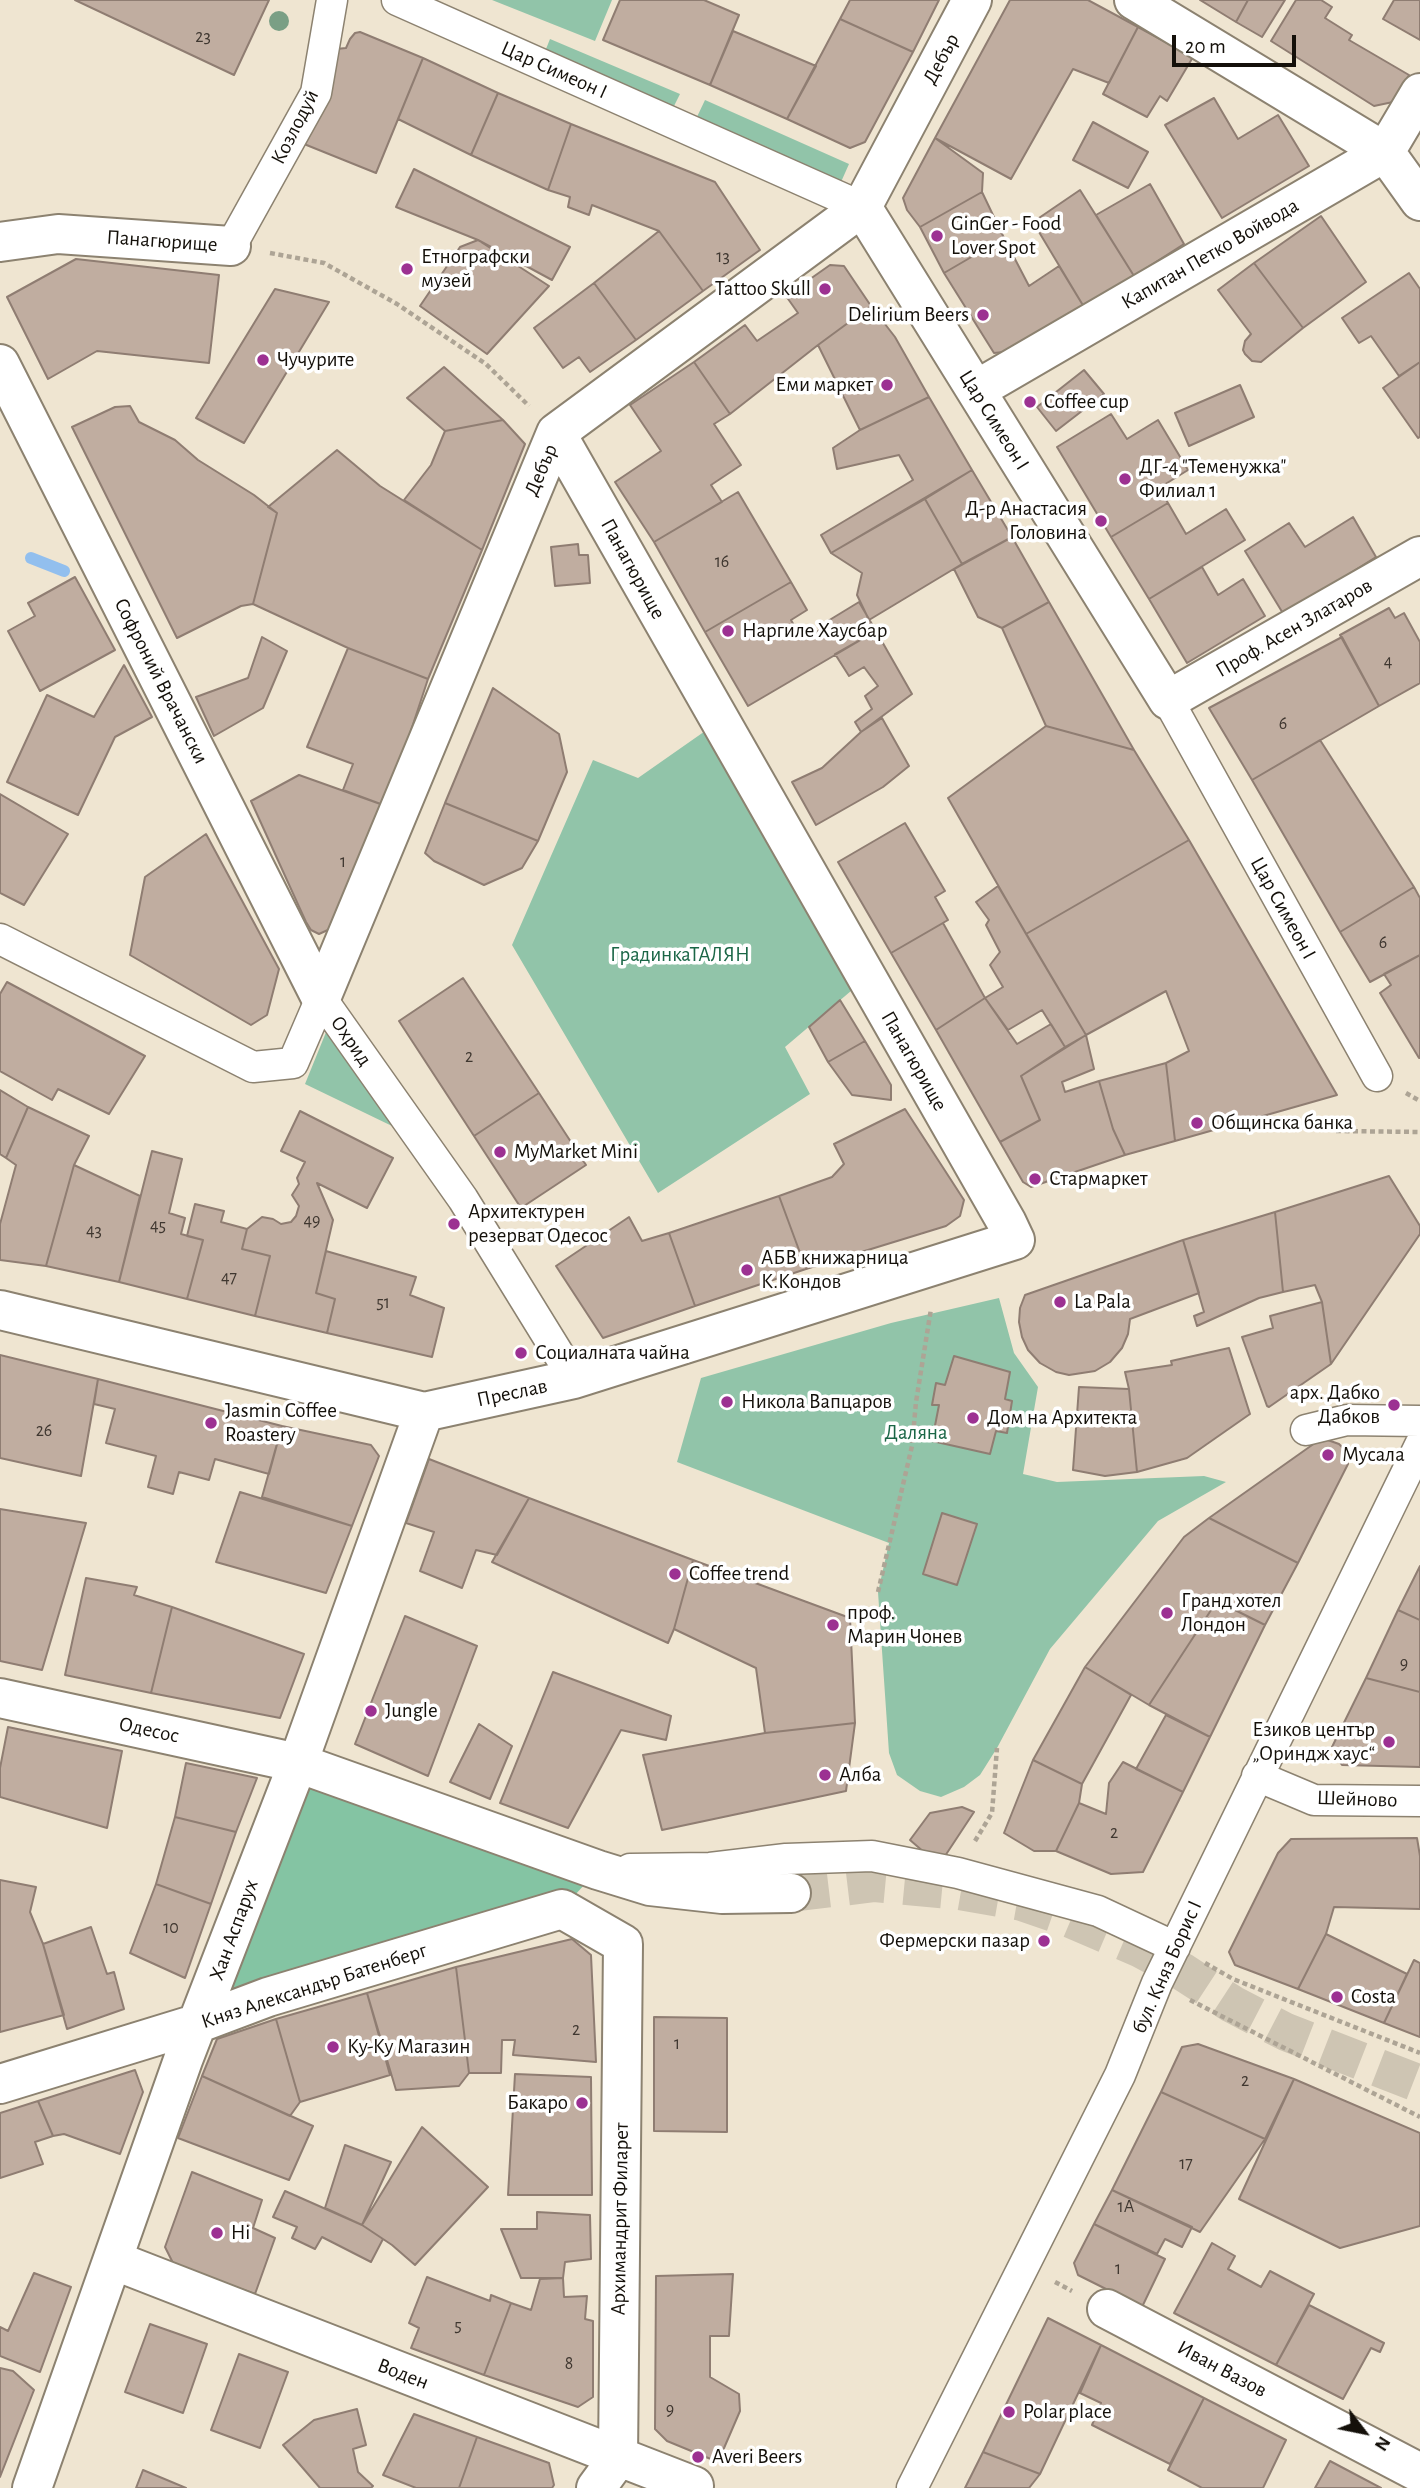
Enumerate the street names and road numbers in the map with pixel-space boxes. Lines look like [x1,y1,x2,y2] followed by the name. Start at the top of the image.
[917,29,965,89] street label: Дебър
[497,35,611,105] street label: Цар Симеон I
[266,85,324,169] street label: Козлодуй
[1117,193,1303,315] street label: Капитан Петко Войвода
[106,225,218,257] street label: Панагюрище
[953,365,1035,475] street label: Цар Симеон I
[519,440,563,500] street label: Дебър
[595,514,671,624] street label: Панагюрище
[1211,573,1377,683] street label: Проф. Асен Златаров
[108,594,214,768] street label: Софроний Врачански
[1244,852,1322,964] street label: Цар Симеон I
[875,1006,953,1116] street label: Панагюрище
[325,1011,377,1071] street label: Охрид
[474,1373,550,1413] street label: Преслав
[116,1711,182,1749] street label: Одесос
[1316,1785,1398,1813] street label: Шейново
[204,1876,264,1984] street label: Хан Аспарух
[1126,1897,1208,2037] street label: бул. Княз Борис I
[198,1938,430,2034] street label: Княз Александър Батенберг
[606,2122,634,2316] street label: Архимандрит Филарет
[1173,2335,1271,2403] street label: Иван Вазов
[374,2353,432,2395] street label: Воден

